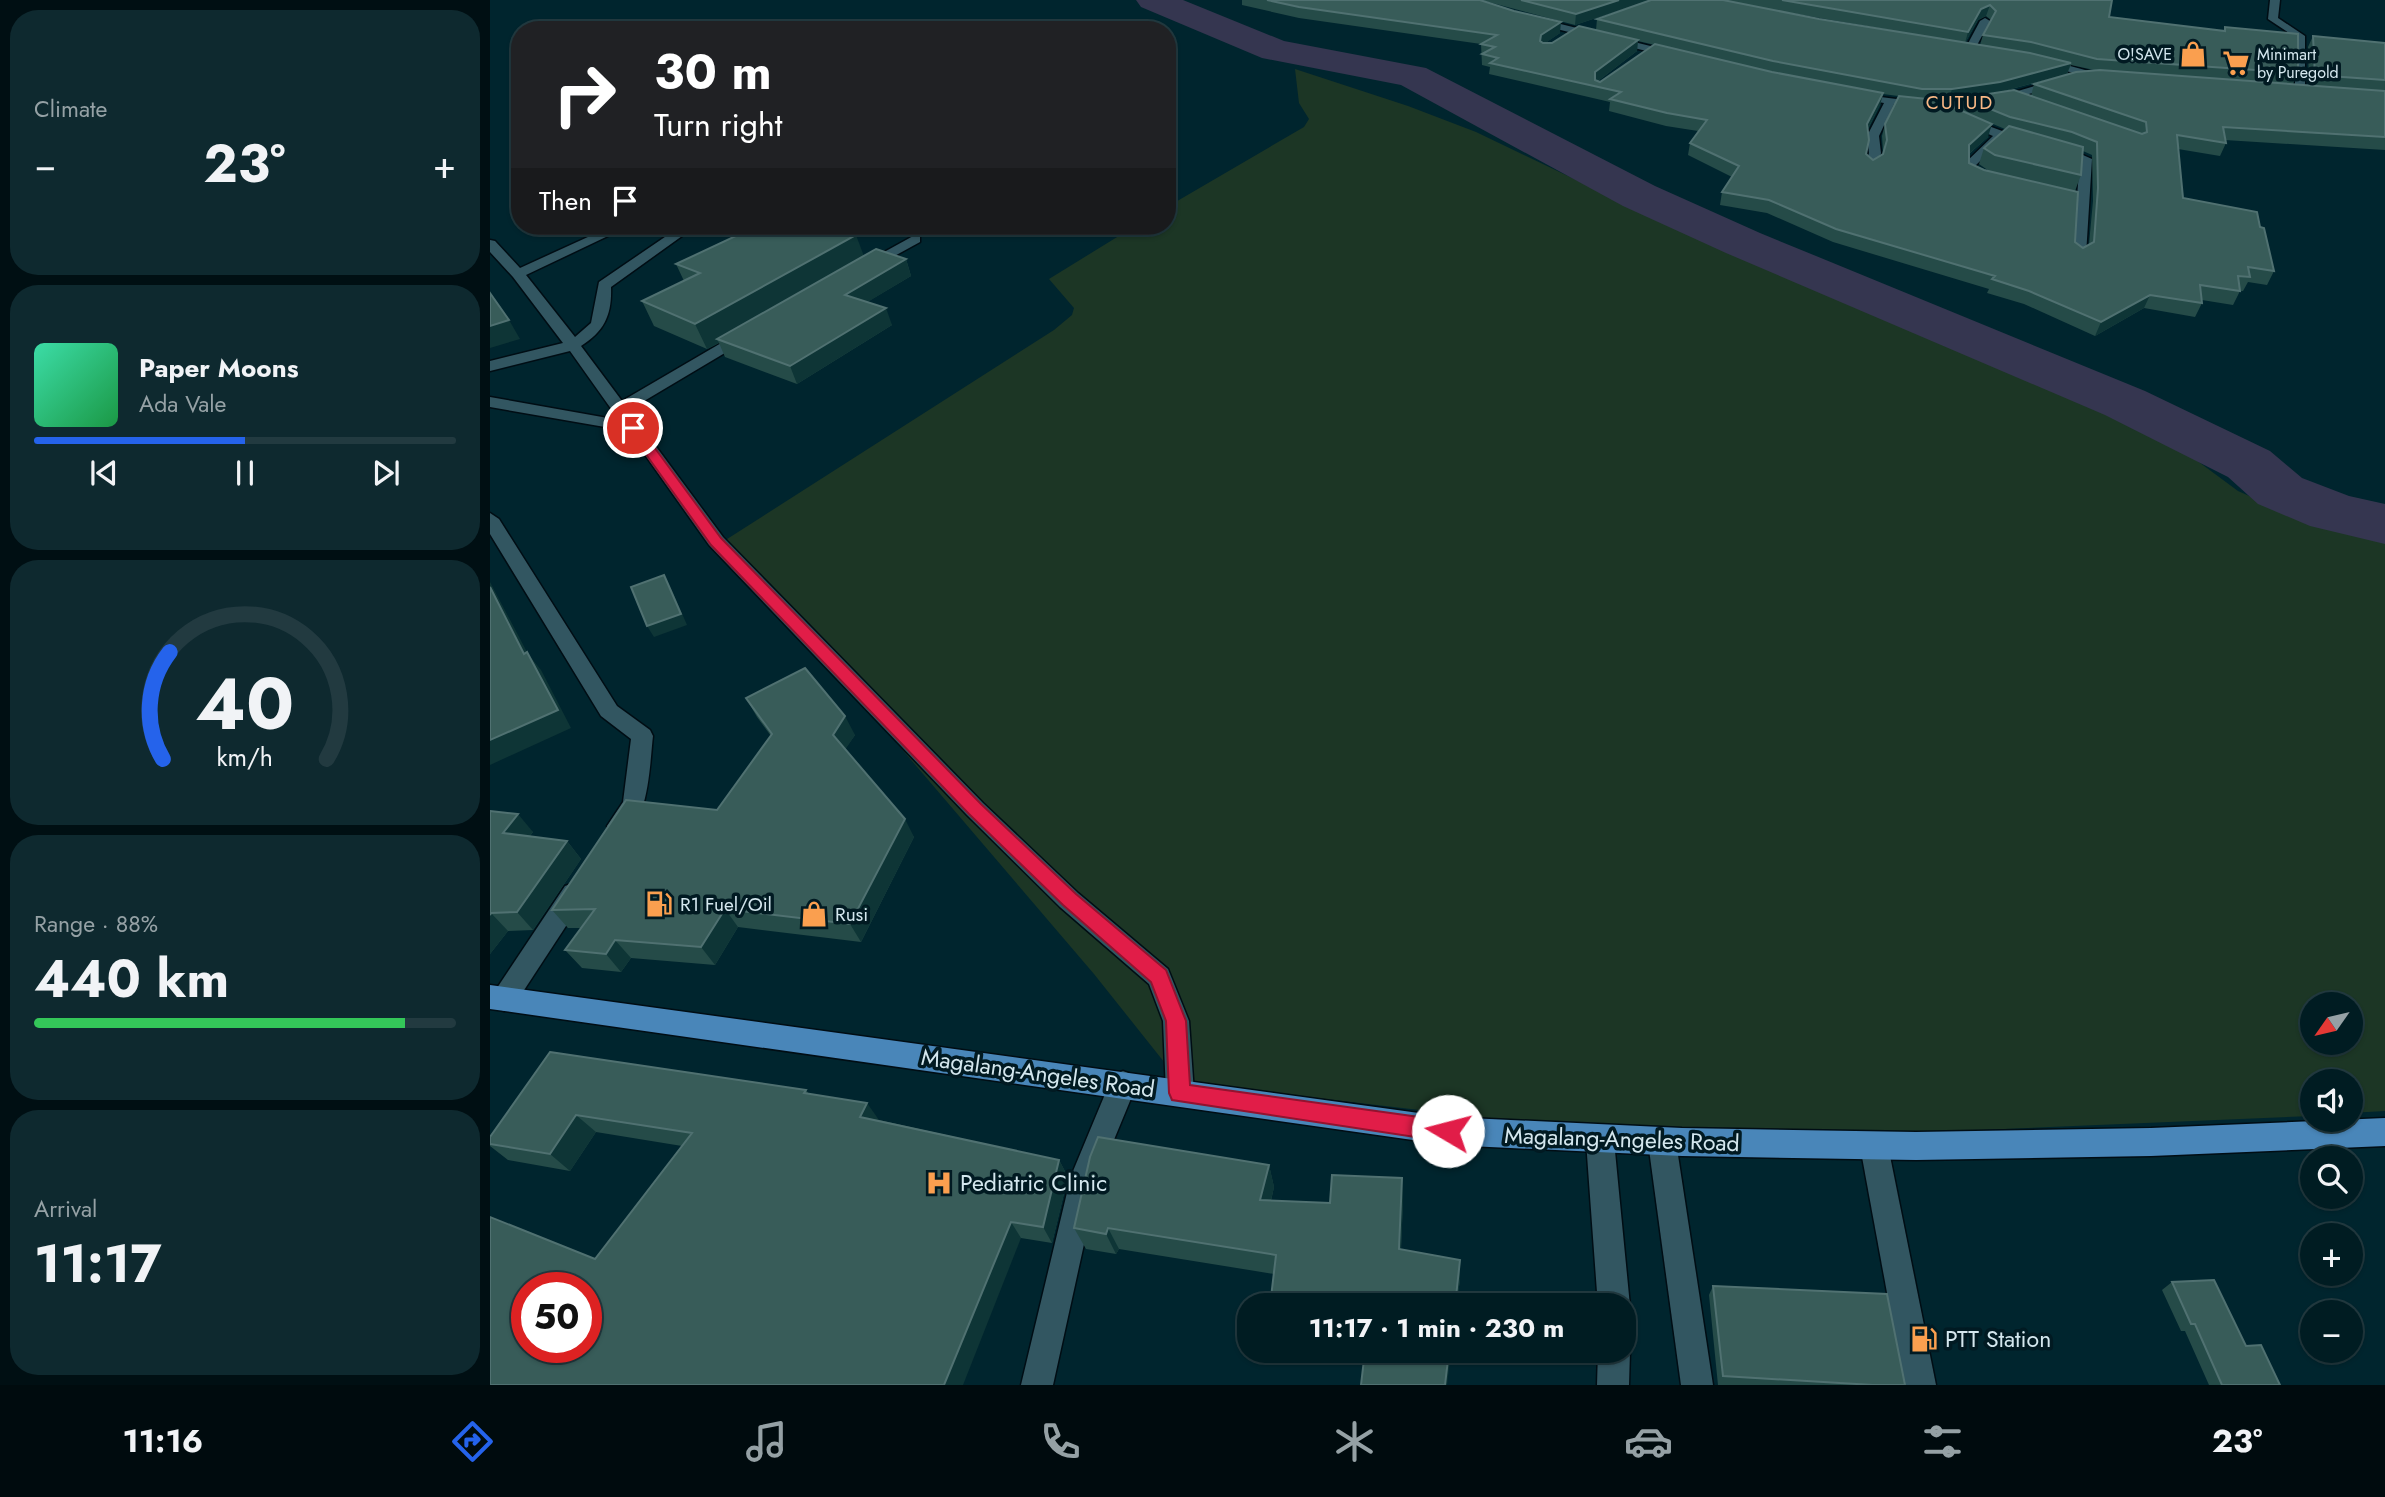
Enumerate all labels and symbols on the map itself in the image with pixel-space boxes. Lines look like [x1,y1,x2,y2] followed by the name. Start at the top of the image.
[2178,39,2208,69] shop icon: O!SAVE
[2117,43,2172,66] place label: O!SAVE
[2257,43,2339,84] place label: Minimart by Puregold
[2221,48,2251,78] supermarket icon: Minimart by Puregold
[1926,89,1994,116] district label: CUTUD
[603,398,663,458] pin
[644,889,674,919] fuel station icon: R1 Fuel/Oil
[680,891,772,918] place label: R1 Fuel/Oil
[799,899,829,929] shop icon: Rusi
[835,901,868,928] place label: Rusi
[2300,992,2362,1055] north arrow
[919,1040,1157,1106] street label: Magalang-Angeles Road
[1411,1094,1485,1168] position arrow
[1504,1118,1740,1160] street label: Magalang-Angeles Road
[960,1166,1107,1200] place label: Pediatric Clinic
[924,1168,954,1198] hospital icon: Pediatric Clinic
[511,1272,602,1363] speed limit sign: 50
[1945,1322,2051,1356] place label: PTT Station
[1909,1324,1939,1354] fuel station icon: PTT Station

